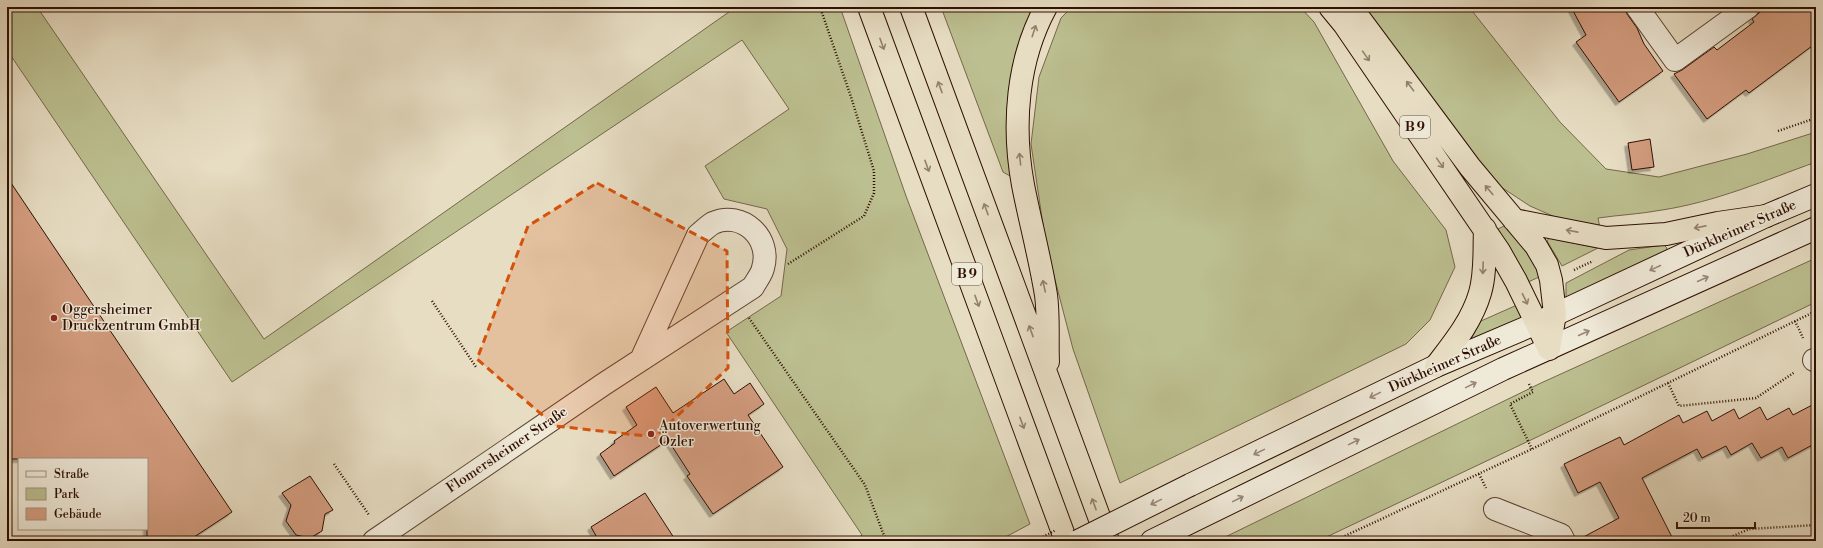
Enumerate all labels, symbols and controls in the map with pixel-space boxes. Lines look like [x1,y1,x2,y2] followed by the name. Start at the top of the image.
[1031,25,1038,38] one-way arrow
[879,37,886,50] one-way arrow
[1362,51,1370,62] one-way arrow
[1406,81,1414,92] one-way arrow
[936,82,944,94] one-way arrow
[1400,116,1430,138] road number: B 9
[1016,153,1024,166] one-way arrow
[1436,158,1444,169] one-way arrow
[924,159,932,171] one-way arrow
[1484,184,1493,195] one-way arrow
[1681,196,1799,262] street label: Dürkheimer Straße
[981,204,989,216] one-way arrow
[1694,223,1707,231] one-way arrow
[1565,227,1578,235] one-way arrow
[1479,261,1487,274] one-way arrow
[952,263,982,285] road number: B 9
[1649,265,1661,272] one-way arrow
[1696,275,1708,282] one-way arrow
[1039,280,1047,293] one-way arrow
[1522,293,1529,305] one-way arrow
[974,294,981,307] one-way arrow
[62,301,201,335] place label: Oggersheimer Druckzentrum GmbH
[49,313,59,323] marker: Oggersheimer Druckzentrum GmbH
[1026,326,1034,338] one-way arrow
[1578,328,1590,336] one-way arrow
[1386,331,1504,397] street label: Dürkheimer Straße
[1465,381,1477,388] one-way arrow
[1370,392,1382,399] one-way arrow
[443,403,571,497] street label: Flomersheimer Straße
[1019,416,1026,429] one-way arrow
[658,417,762,451] place label: Autoverwertung Özler
[646,429,656,439] marker: Autoverwertung Özler
[1348,437,1360,445] one-way arrow
[1253,449,1265,456] one-way arrow
[18,458,148,530] legend
[54,467,89,482] text: Straße
[54,487,80,502] text: Park
[1231,494,1243,502] one-way arrow
[1090,499,1098,511] one-way arrow
[1150,499,1162,506] one-way arrow
[1677,504,1755,530] scale bar
[54,507,102,522] text: Gebäude
[1683,511,1711,526] text: 20 m

